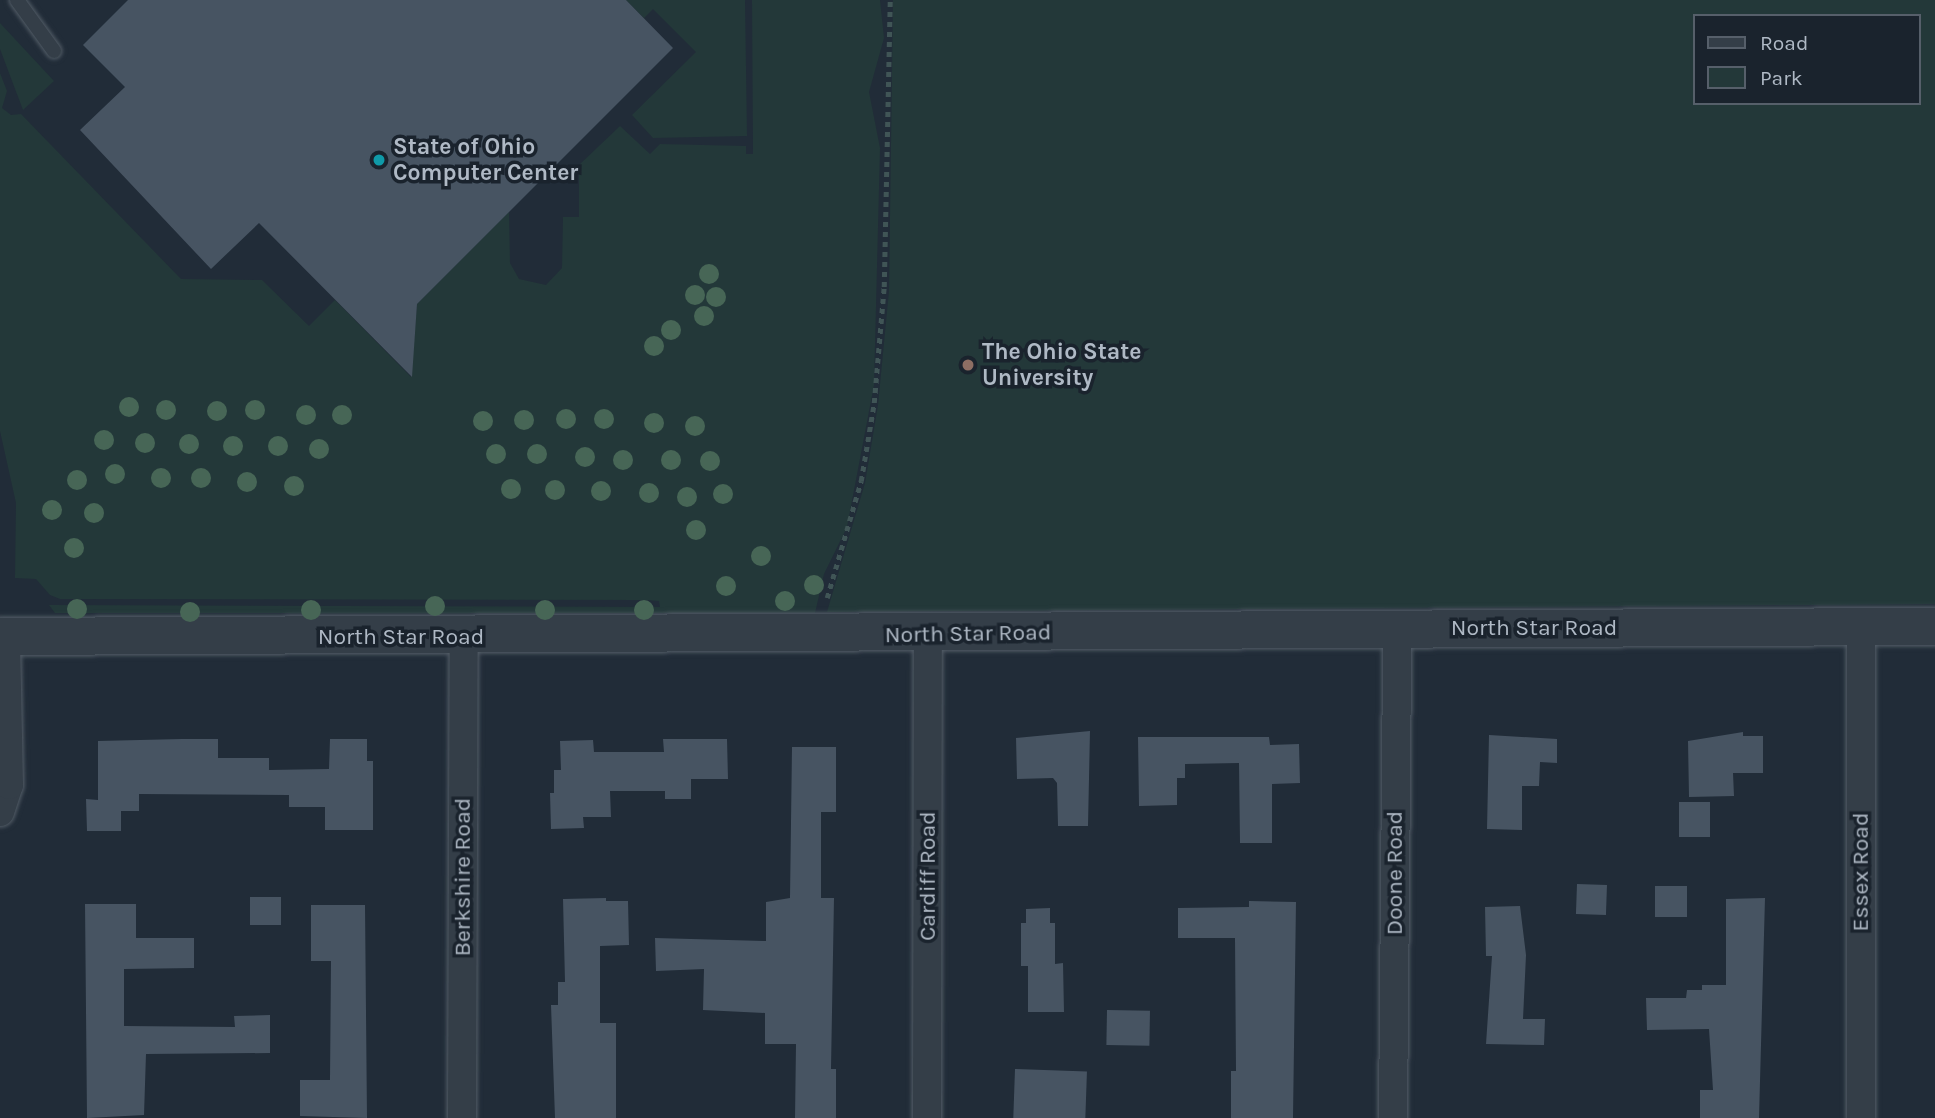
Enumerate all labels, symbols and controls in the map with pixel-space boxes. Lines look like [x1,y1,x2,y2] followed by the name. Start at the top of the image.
[1694,14,1921,105] legend
[1760,31,1808,55] text: Road
[1760,66,1803,90] text: Park
[393,133,578,187] place label: State of Ohio Computer Center
[371,152,387,168] marker: State of Ohio Computer Center
[982,338,1141,392] place label: The Ohio State University
[960,357,976,373] marker: The Ohio State University
[1451,614,1617,642] street label: North Star Road
[885,619,1051,649] street label: North Star Road
[318,623,484,651] street label: North Star Road
[449,798,477,956] street label: Berkshire Road
[914,811,942,941] street label: Cardiff Road
[1381,811,1409,935] street label: Doone Road
[1847,812,1875,932] street label: Essex Road

